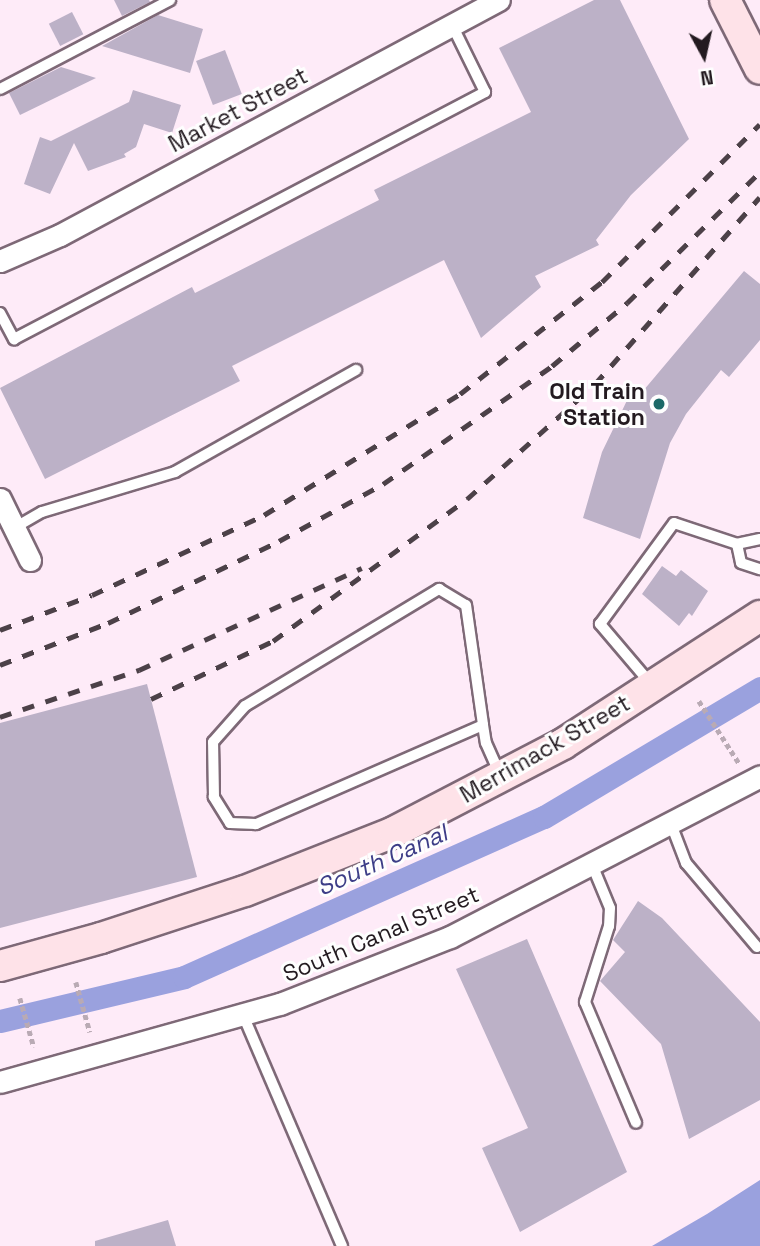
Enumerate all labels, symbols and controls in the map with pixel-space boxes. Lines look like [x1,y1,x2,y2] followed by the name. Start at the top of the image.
[669,21,739,91] north arrow
[164,62,312,158] street label: Market Street
[699,64,715,91] text: N
[548,377,645,431] place label: Old Train Station
[651,396,667,412] marker: Old Train Station
[455,689,635,809] street label: Merrimack Street
[312,818,452,902] water label: South Canal
[279,880,483,988] street label: South Canal Street

